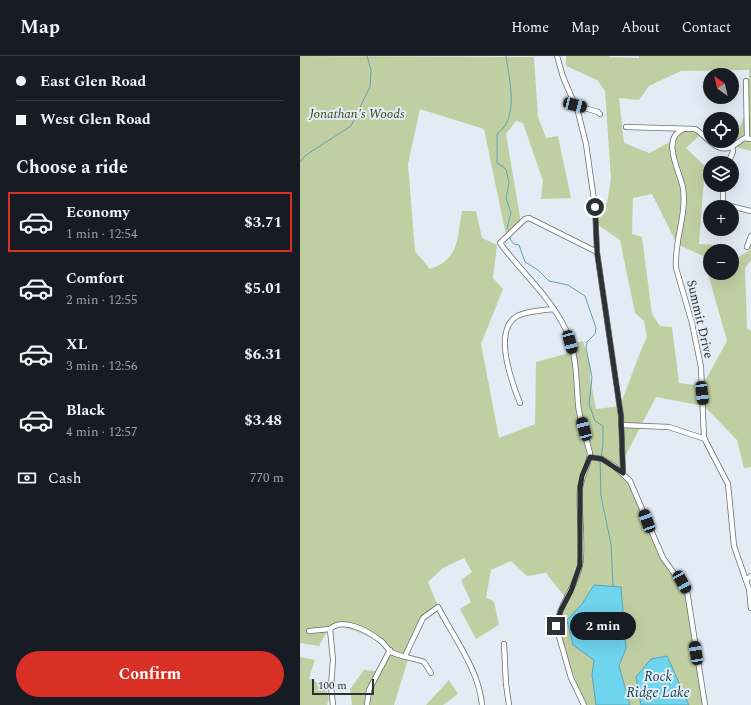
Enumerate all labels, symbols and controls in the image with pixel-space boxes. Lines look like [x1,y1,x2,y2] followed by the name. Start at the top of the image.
[20,13,60,42] text: Map
[511,17,549,38] text: Home
[571,17,599,38] text: Map
[621,17,660,38] text: About
[682,17,731,38] text: Contact
[703,68,739,104] north arrow
[703,68,739,280] map controls
[40,70,146,93] text: East Glen Road
[562,96,588,114] car
[308,104,405,124] park label: Jonathan's Woods
[40,108,151,131] text: West Glen Road
[703,112,739,148] button: locate
[16,154,128,181] text: Choose a ride
[703,156,739,192] button: layers
[586,198,604,216] route start
[703,200,739,236] button: +
[66,201,130,224] text: Economy
[18,204,54,240] icon: car
[244,211,282,234] text: $3.71
[66,224,138,244] text: 1 min · 12:54
[703,244,739,280] button: −
[66,267,124,290] text: Comfort
[18,270,54,306] icon: car
[244,277,282,300] text: $5.01
[681,278,719,361] street label: Summit Drive
[66,290,138,310] text: 2 min · 12:55
[561,329,579,355] car
[66,333,87,356] text: XL
[18,336,54,372] icon: car
[244,343,282,366] text: $6.31
[66,356,138,376] text: 3 min · 12:56
[695,380,709,406] car
[66,399,105,422] text: Black
[18,402,54,438] icon: car
[244,409,282,432] text: $3.48
[575,416,593,442] car
[66,422,138,442] text: 4 min · 12:57
[16,467,38,489] icon: cash
[48,467,81,490] text: Cash
[250,468,284,488] text: 770 m
[637,508,657,534] car
[671,569,693,595] car
[570,612,636,640] callout: 2 min
[586,616,620,636] text: 2 min
[547,617,565,635] route end
[688,640,704,666] car
[16,651,284,697] button: Confirm
[626,666,690,703] water label: Rock Ridge Lake
[312,677,374,696] scale bar
[318,677,347,694] text: 100 m

